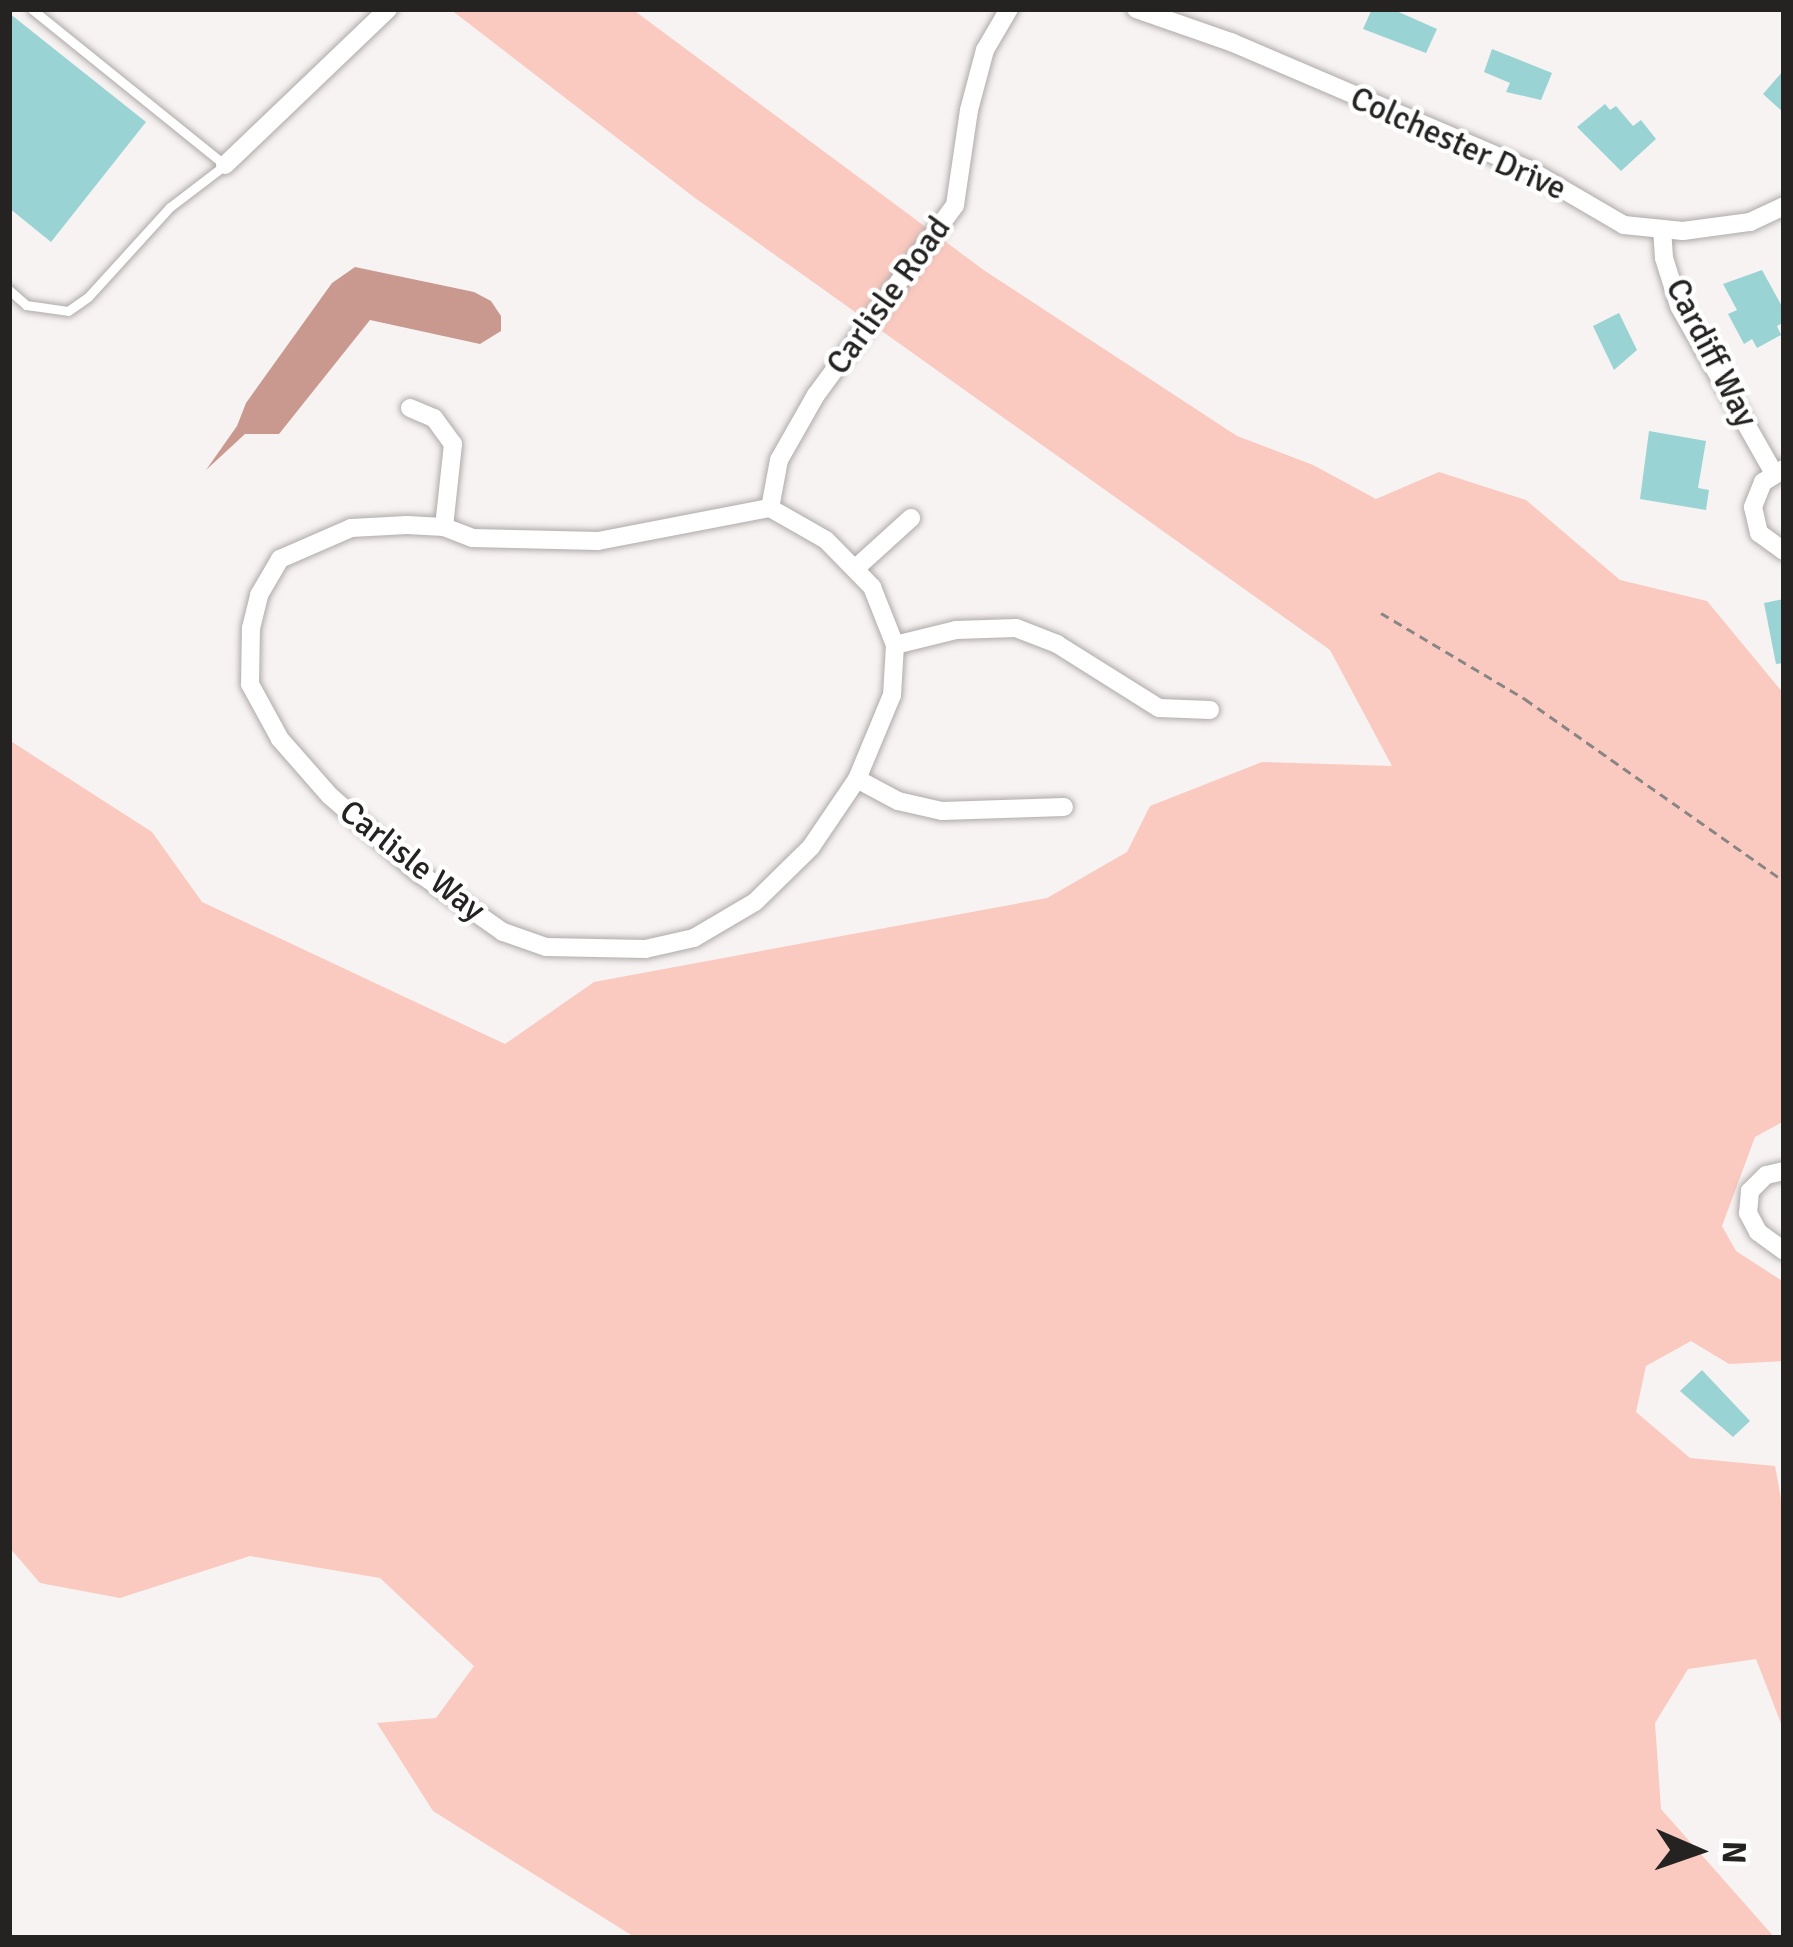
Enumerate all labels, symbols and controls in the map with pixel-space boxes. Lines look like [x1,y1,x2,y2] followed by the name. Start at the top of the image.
[1344,79,1572,209] street label: Colchester Drive
[819,209,959,383] street label: Carlisle Road
[1657,272,1765,434] street label: Cardiff Way
[332,792,492,930] street label: Carlisle Way
[1637,1791,1757,1911] north arrow
[1713,1840,1754,1864] text: N

